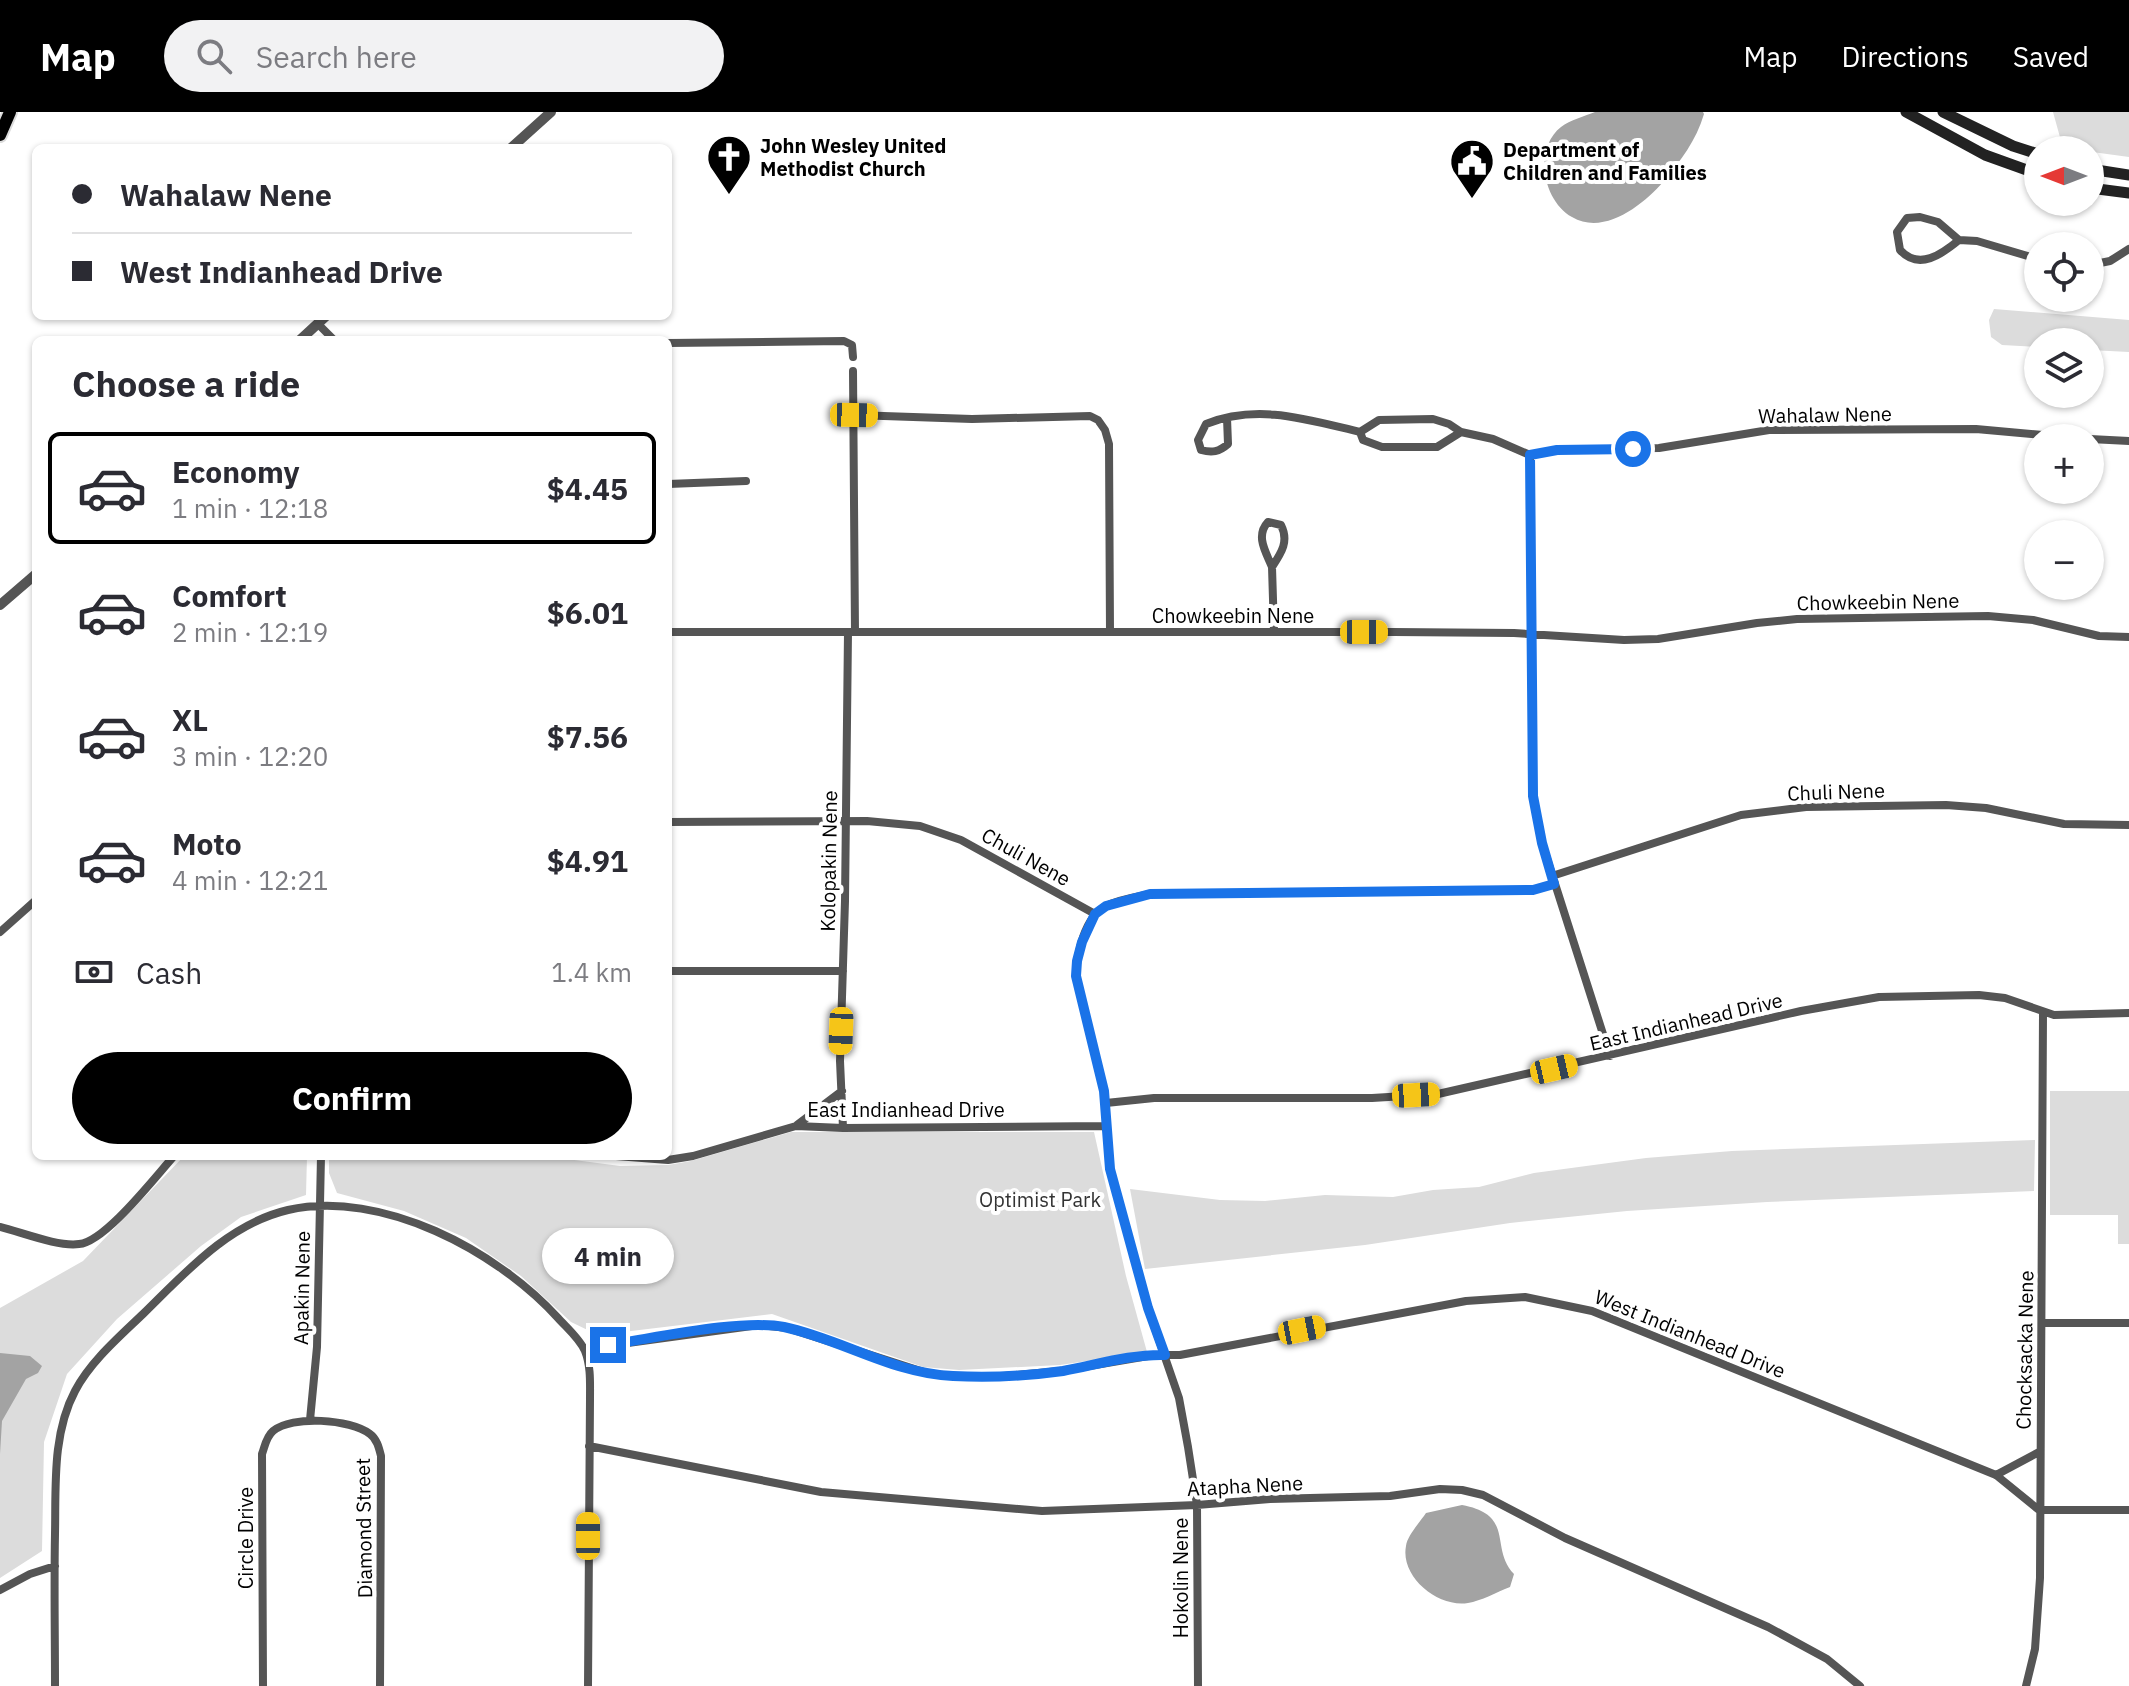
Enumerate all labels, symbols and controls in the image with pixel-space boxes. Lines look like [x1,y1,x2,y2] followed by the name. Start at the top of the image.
[164,20,724,92] search box
[40,32,116,81] text: Map
[192,34,236,78] icon: search
[256,37,417,76] text: Search here
[1743,38,1797,75] text: Map
[1841,38,1969,75] text: Directions
[2013,38,2089,75] text: Saved
[760,132,946,182] place label: John Wesley United Methodist Church
[705,133,753,196] church icon: John Wesley United Methodist Church
[1503,136,1707,186] place label: Department of Children and Families
[2024,136,2104,216] north arrow
[2024,136,2104,600] map controls
[1448,137,1496,200] public building icon: Department of Children and Families
[120,175,332,214] text: Wahalaw Nene
[2024,232,2104,312] button: locate
[120,252,443,291] text: West Indianhead Drive
[2024,328,2104,408] button: layers
[72,360,300,407] text: Choose a ride
[1758,400,1892,429] street label: Wahalaw Nene
[830,403,878,427] car
[2024,424,2104,504] button: +
[1615,431,1651,467] route start
[76,452,148,524] icon: car
[172,452,300,491] text: Economy
[547,469,628,508] text: $4.45
[172,491,328,525] text: 1 min · 12:18
[2024,520,2104,600] button: −
[76,576,148,648] icon: car
[172,576,287,615] text: Comfort
[1796,587,1960,616] street label: Chowkeebin Nene
[547,593,628,632] text: $6.01
[1152,602,1314,629] street label: Chowkeebin Nene
[172,615,328,649] text: 2 min · 12:19
[1340,620,1388,644] car
[76,700,148,772] icon: car
[172,700,208,739] text: XL
[547,717,628,756] text: $7.56
[172,739,328,773] text: 3 min · 12:20
[1787,776,1885,807] street label: Chuli Nene
[814,790,843,932] street label: Kolopakin Nene
[977,821,1076,892] street label: Chuli Nene
[76,824,148,896] icon: car
[172,824,242,863] text: Moto
[547,841,628,880] text: $4.91
[172,863,328,897] text: 4 min · 12:21
[72,950,116,994] icon: cash
[136,953,202,992] text: Cash
[551,955,632,989] text: 1.4 km
[1587,986,1785,1057] street label: East Indianhead Drive
[828,1007,854,1055] car
[72,1052,632,1144] button: Confirm
[1528,1052,1580,1086] car
[1391,1082,1441,1108] car
[807,1096,1005,1123] street label: East Indianhead Drive
[979,1186,1101,1213] park label: Optimist Park
[542,1229,674,1285] callout: 4 min
[287,1231,316,1345] street label: Apakin Nene
[574,1239,642,1273] text: 4 min
[2010,1270,2039,1430] street label: Chocksacka Nene
[1591,1283,1790,1384] street label: West Indianhead Drive
[1276,1314,1328,1346] car
[590,1327,626,1363] route end
[349,1458,378,1598] street label: Diamond Street
[1186,1469,1304,1502] street label: Atapha Nene
[232,1487,259,1589] street label: Circle Drive
[576,1512,600,1560] car
[1167,1518,1194,1638] street label: Hokolin Nene

